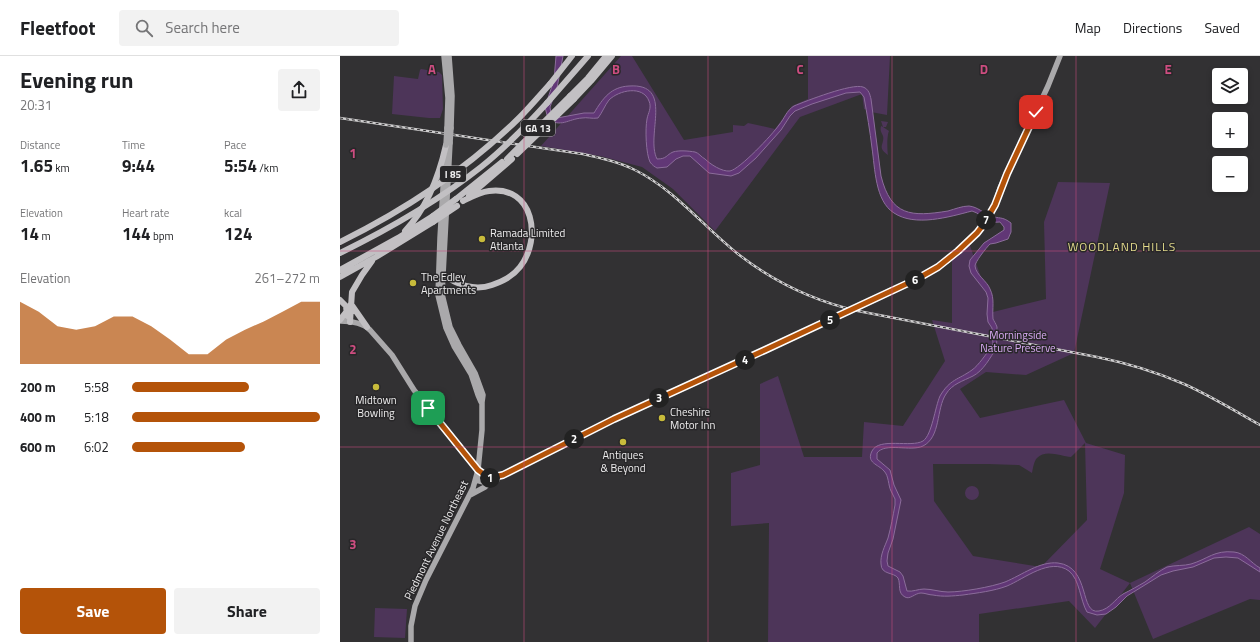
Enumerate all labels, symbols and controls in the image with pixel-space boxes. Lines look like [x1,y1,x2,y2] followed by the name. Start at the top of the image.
[119,10,399,46] search box
[20,13,95,42] text: Fleetfoot
[165,16,240,39] text: Search here
[133,17,155,39] icon: search
[1075,17,1101,38] text: Map
[1123,17,1182,38] text: Directions
[1204,17,1240,38] text: Saved
[428,59,436,79] text: A
[612,59,620,79] text: B
[796,59,804,79] text: C
[980,59,988,79] text: D
[1164,59,1172,79] text: E
[20,63,133,97] text: Evening run
[1212,68,1248,192] map controls
[1212,68,1248,104] button: layers
[278,69,320,111] button: share
[20,95,52,115] text: 20:31
[1019,95,1053,129] pin
[1025,101,1047,123] icon: check
[1212,112,1248,148] button: +
[521,120,555,136] road number: GA 13
[20,137,60,153] text: Distance
[122,137,145,153] text: Time
[224,137,246,153] text: Pace
[349,143,357,163] text: 1
[20,153,53,179] text: 1.65
[122,153,155,179] text: 9:44
[224,153,257,179] text: 5:54
[1212,156,1248,192] button: −
[53,160,70,176] text: km
[257,160,278,176] text: /km
[440,166,466,182] road number: I 85
[20,205,63,221] text: Elevation
[122,205,169,221] text: Heart rate
[224,205,242,221] text: kcal
[976,210,996,230] pin: 7
[983,212,989,228] text: 7
[20,221,39,247] text: 14
[122,221,151,247] text: 144
[224,221,253,247] text: 124
[490,225,565,254] place label: Ramada Limited Atlanta
[39,228,51,244] text: m
[151,228,174,244] text: bpm
[477,234,487,244] marker: Ramada Limited Atlanta
[1068,237,1176,256] district label: WOODLAND HILLS
[20,268,71,288] text: Elevation
[254,268,320,288] text: 261–272 m
[421,269,476,298] place label: The Edley Apartments
[905,270,925,290] pin: 6
[912,272,918,288] text: 6
[408,278,418,288] marker: The Edley Apartments
[820,310,840,330] pin: 5
[827,312,833,328] text: 5
[980,327,1056,356] park label: Morningside Nature Preserve
[349,339,357,359] text: 2
[735,350,755,370] pin: 4
[742,352,748,368] text: 4
[20,377,56,397] text: 200 m
[84,377,109,397] text: 5:58
[371,382,381,392] marker: Midtown Bowling
[649,388,669,408] pin: 3
[656,390,662,406] text: 3
[411,391,445,425] pin
[355,392,397,421] place label: Midtown Bowling
[417,397,439,419] icon: arrive
[670,404,715,433] place label: Cheshire Motor Inn
[20,407,56,427] text: 400 m
[84,407,109,427] text: 5:18
[657,413,667,423] marker: Cheshire Motor Inn
[564,429,584,449] pin: 2
[571,431,577,447] text: 2
[20,437,56,457] text: 600 m
[84,437,109,457] text: 6:02
[618,437,628,447] marker: Antiques & Beyond
[601,447,646,476] place label: Antiques & Beyond
[480,468,500,488] pin: 1
[487,470,493,486] text: 1
[400,477,472,602] street label: Piedmont Avenue Northeast
[349,534,357,554] text: 3
[20,588,166,634] button: Save
[174,588,320,634] button: Share

